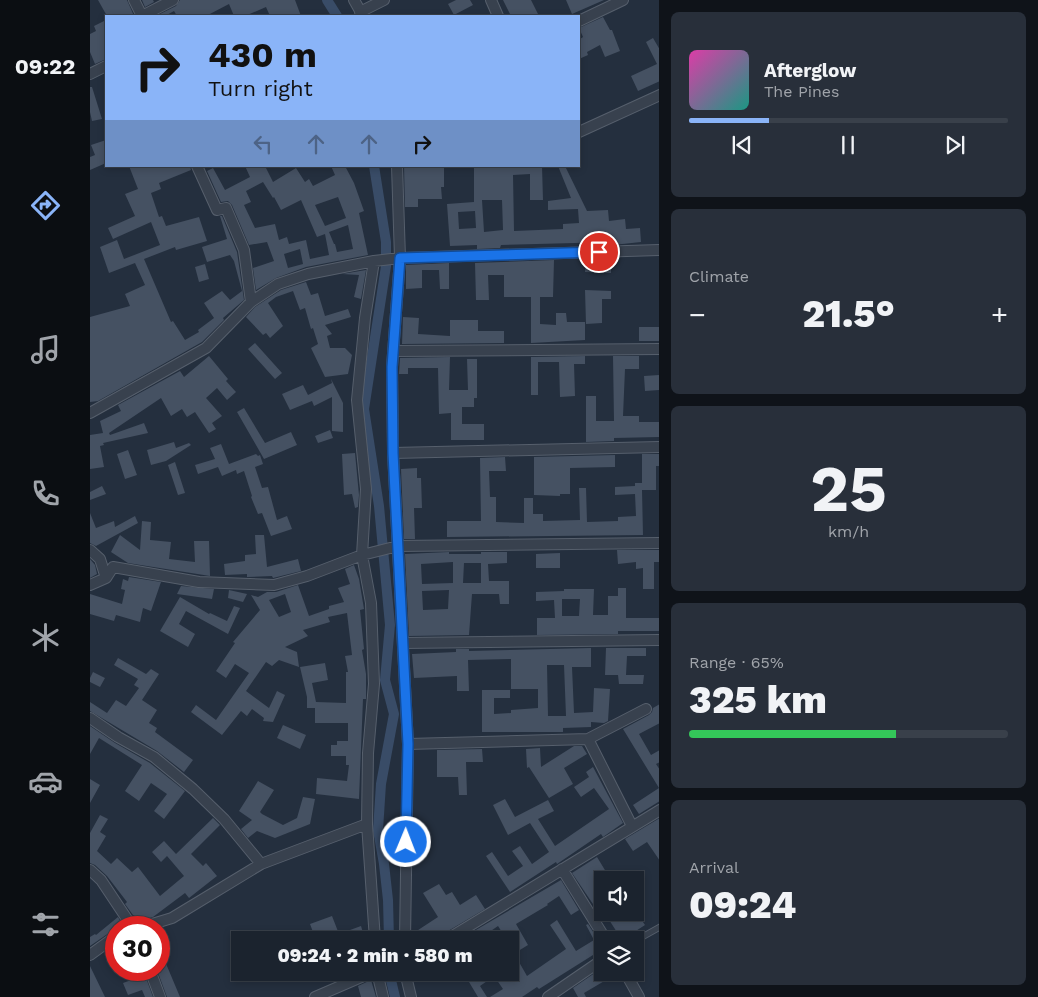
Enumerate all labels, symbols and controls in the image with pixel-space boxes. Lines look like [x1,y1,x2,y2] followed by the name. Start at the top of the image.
[208,34,317,76] text: 430 m
[125,35,190,100] icon: right
[15,54,75,79] text: 09:22
[764,59,856,82] text: Afterglow
[208,76,313,101] text: Turn right
[764,82,840,101] text: The Pines
[249,130,277,158] icon: left
[302,130,330,158] icon: ahead
[355,130,383,158] icon: ahead
[408,130,436,158] icon: right
[728,131,756,159] icon: previous
[834,131,862,159] icon: pause
[941,131,969,159] icon: next
[28,188,63,223] icon: directions
[578,231,620,273] pin
[585,238,613,266] icon: arrive
[689,267,749,286] text: Climate
[802,292,895,336] text: 21.5°
[689,298,706,331] text: −
[991,298,1008,331] text: +
[28,332,63,367] icon: music
[810,451,887,527] text: 25
[28,476,63,511] icon: phone
[828,522,869,541] text: km/h
[28,620,63,655] icon: climate
[689,653,784,672] text: Range · 65%
[689,678,827,722] text: 325 km
[28,764,63,799] icon: car
[379,815,431,867] position arrow
[689,858,739,877] text: Arrival
[594,871,644,981] map controls
[594,871,644,921] button: sound
[689,883,796,927] text: 09:24
[28,907,63,942] icon: filters
[105,916,170,981] speed limit sign: 30
[594,931,644,981] button: layers
[277,944,473,967] text: 09:24 · 2 min · 580 m

